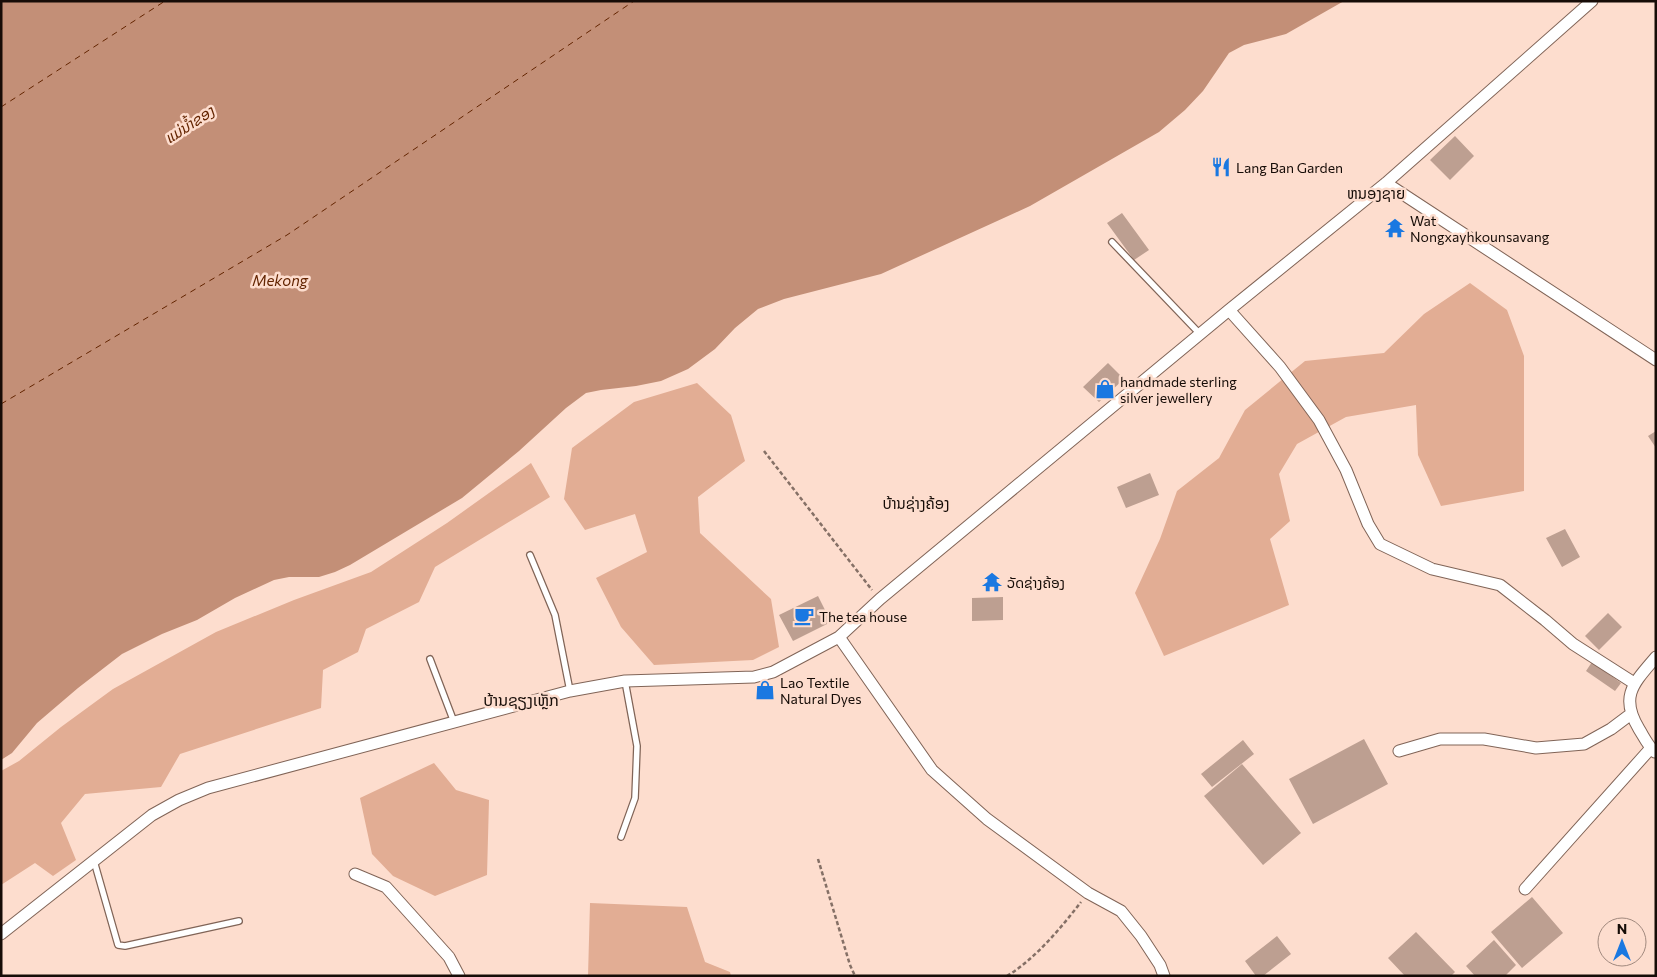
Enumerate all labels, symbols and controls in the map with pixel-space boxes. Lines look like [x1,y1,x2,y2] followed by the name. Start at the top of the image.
[160,99,218,147] water label: ແມ່ນ້ຳຂອງ
[1210,156,1232,178] restaurant icon: Lang Ban Garden
[1236,159,1343,176] place label: Lang Ban Garden
[1347,184,1405,202] district label: ຫນອງຊາຍ
[1410,212,1550,245] place label: Wat Nongxayhkounsavang
[1384,217,1406,239] temple icon: Wat Nongxayhkounsavang
[252,271,309,289] water label: Mekong
[1120,373,1237,406] place label: handmade sterling silver jewellery
[1094,378,1116,400] shop icon: handmade sterling silver jewellery
[883,494,949,512] district label: ບ້ານຊ່າງຄ້ອງ
[981,571,1003,593] temple icon: ວັດຊ່າງຄ້ອງ
[1007,574,1065,591] place label: ວັດຊ່າງຄ້ອງ
[793,605,815,627] cafe icon: The tea house
[819,608,907,625] place label: The tea house
[780,674,862,707] place label: Lao Textile Natural Dyes
[754,679,776,701] shop icon: Lao Textile Natural Dyes
[483,690,559,711] district label: ບ້ານຊຽງເຫຼັກ
[1597,917,1647,967] north arrow
[1617,920,1627,937] text: N

